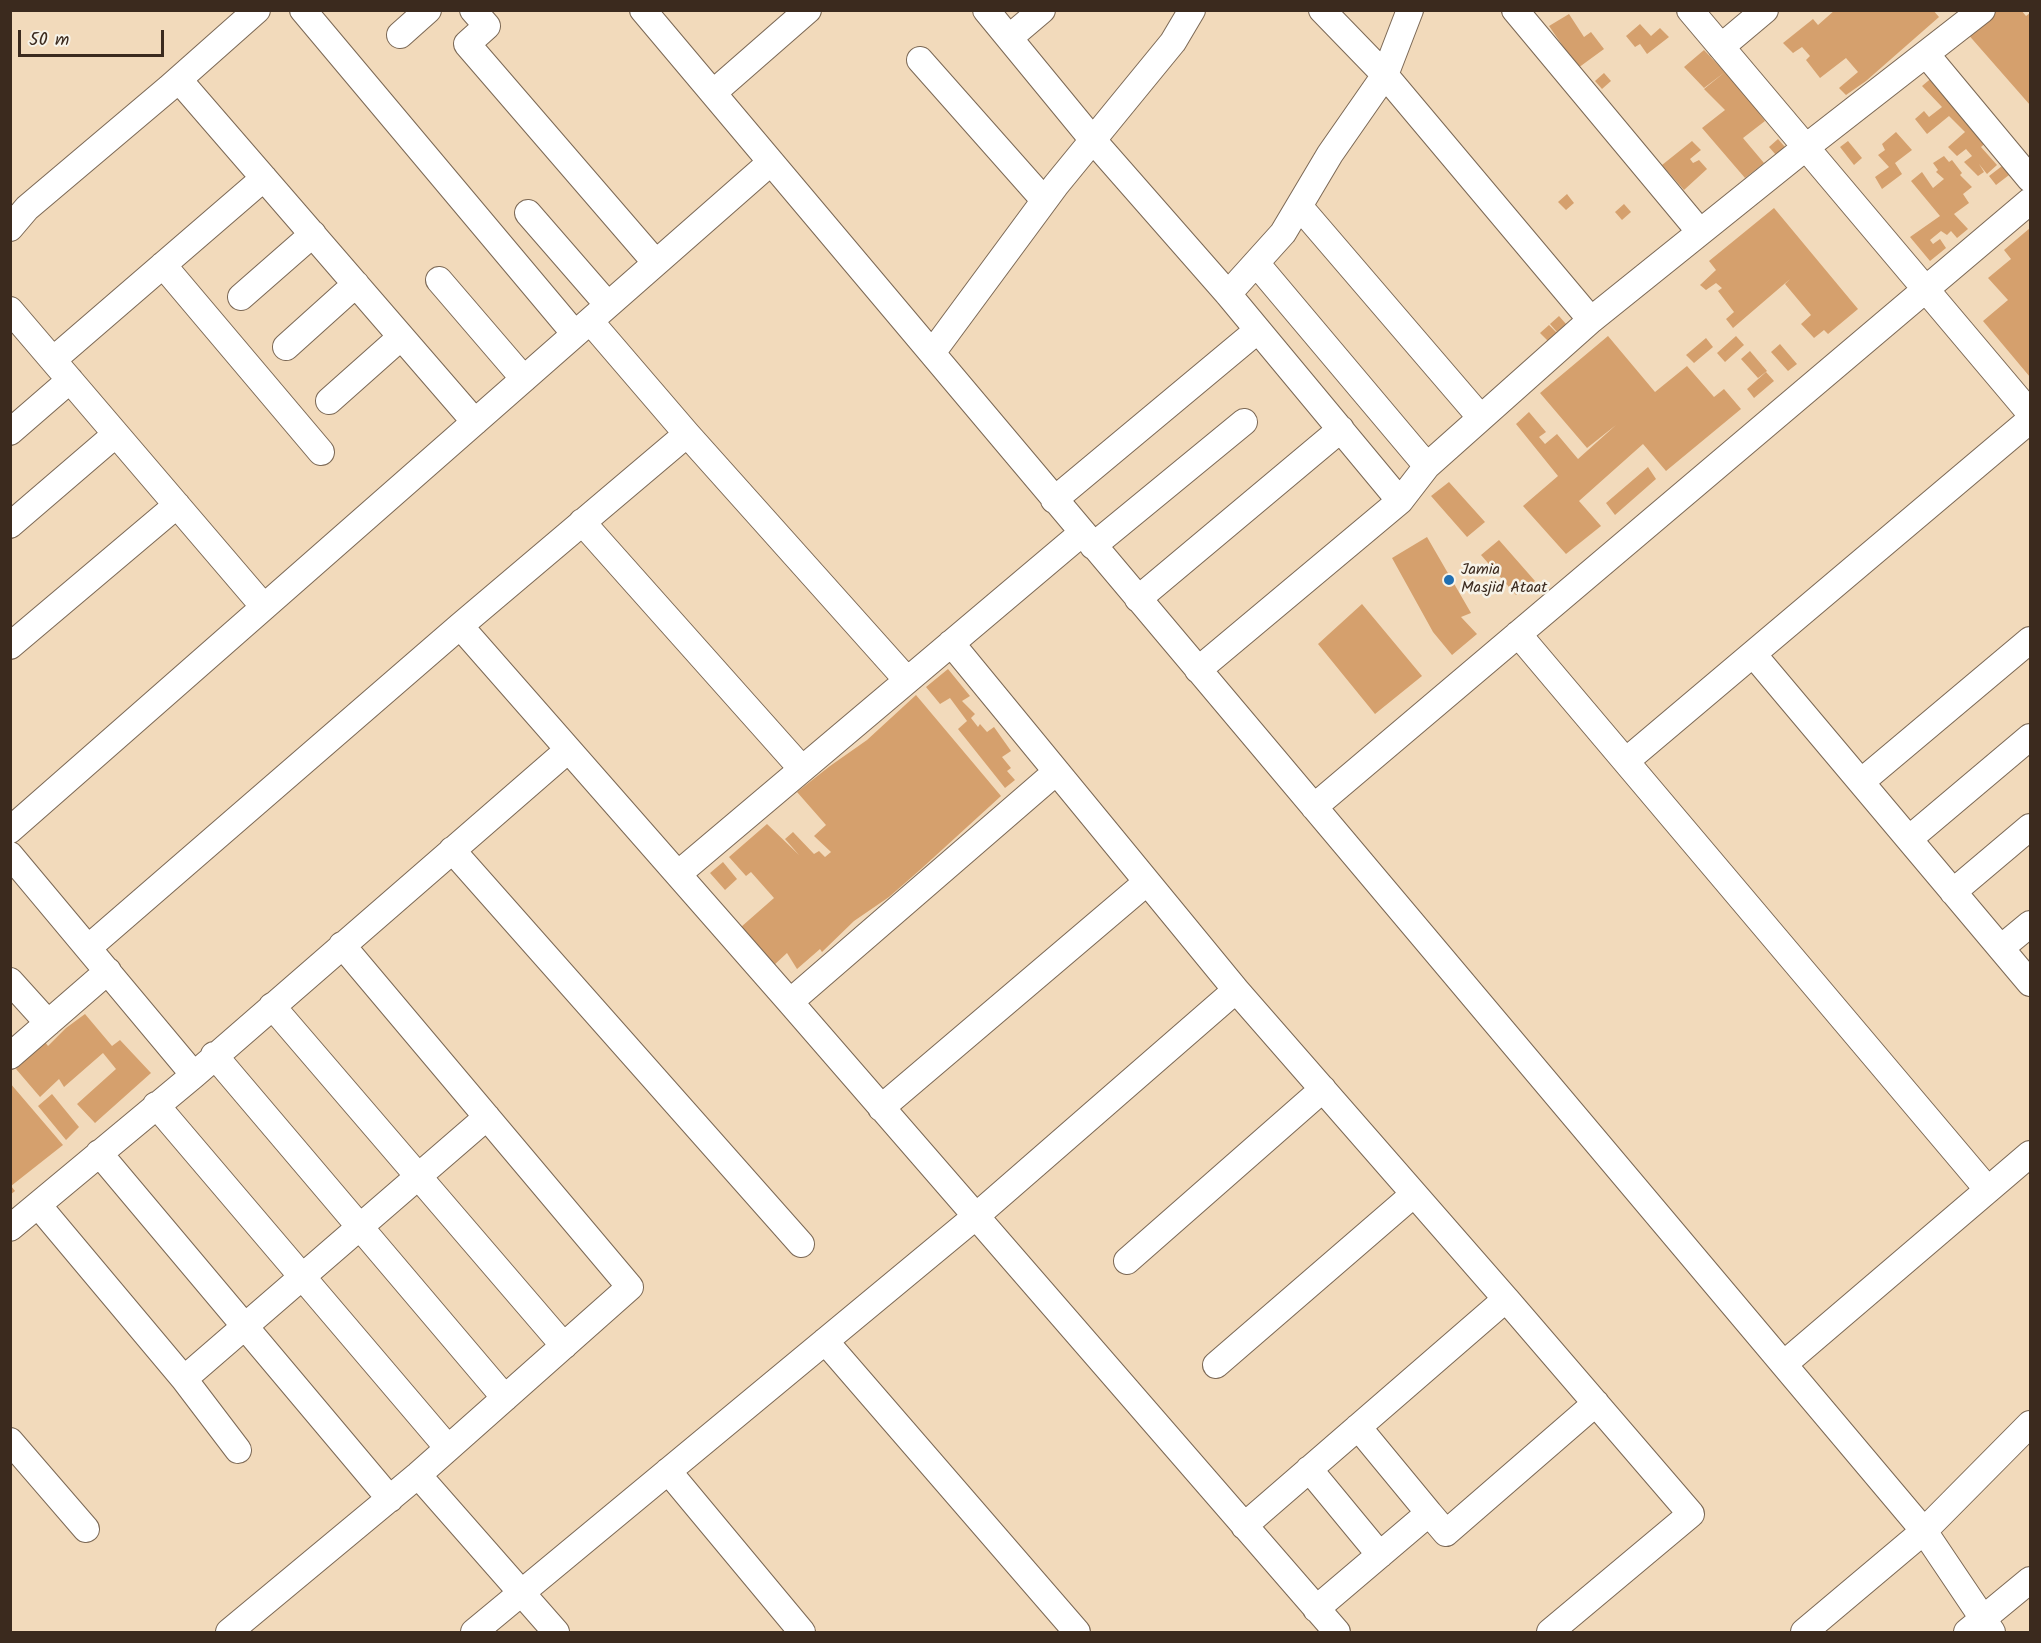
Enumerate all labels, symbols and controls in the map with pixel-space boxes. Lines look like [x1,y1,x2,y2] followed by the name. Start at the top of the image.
[21,18,166,56] scale bar
[29,26,69,55] text: 50 m
[1461,561,1547,599] place label: Jamia Masjid Ataat
[1442,573,1456,587] marker: Jamia Masjid Ataat

